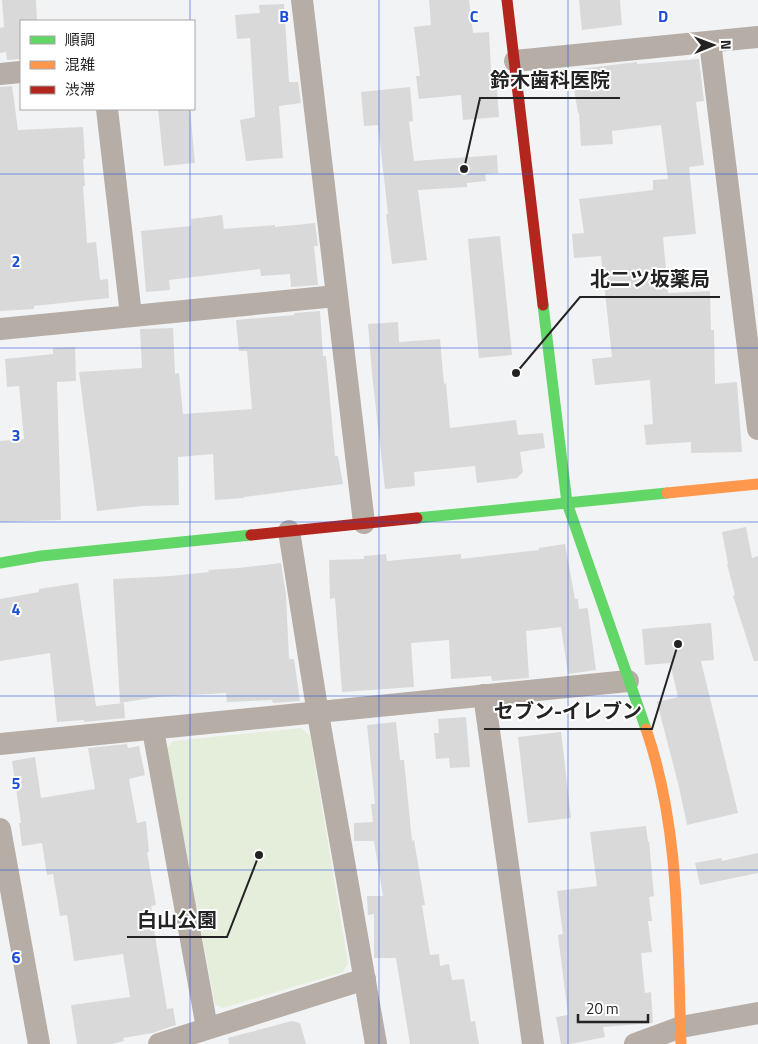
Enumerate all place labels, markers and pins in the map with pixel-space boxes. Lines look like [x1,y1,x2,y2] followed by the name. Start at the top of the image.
[480,63,620,98] callout: 鈴木歯科医院
[580,262,720,297] callout: 北二ツ坂薬局
[484,694,652,729] callout: セブン-イレブン
[127,902,227,937] callout: 白山公園

